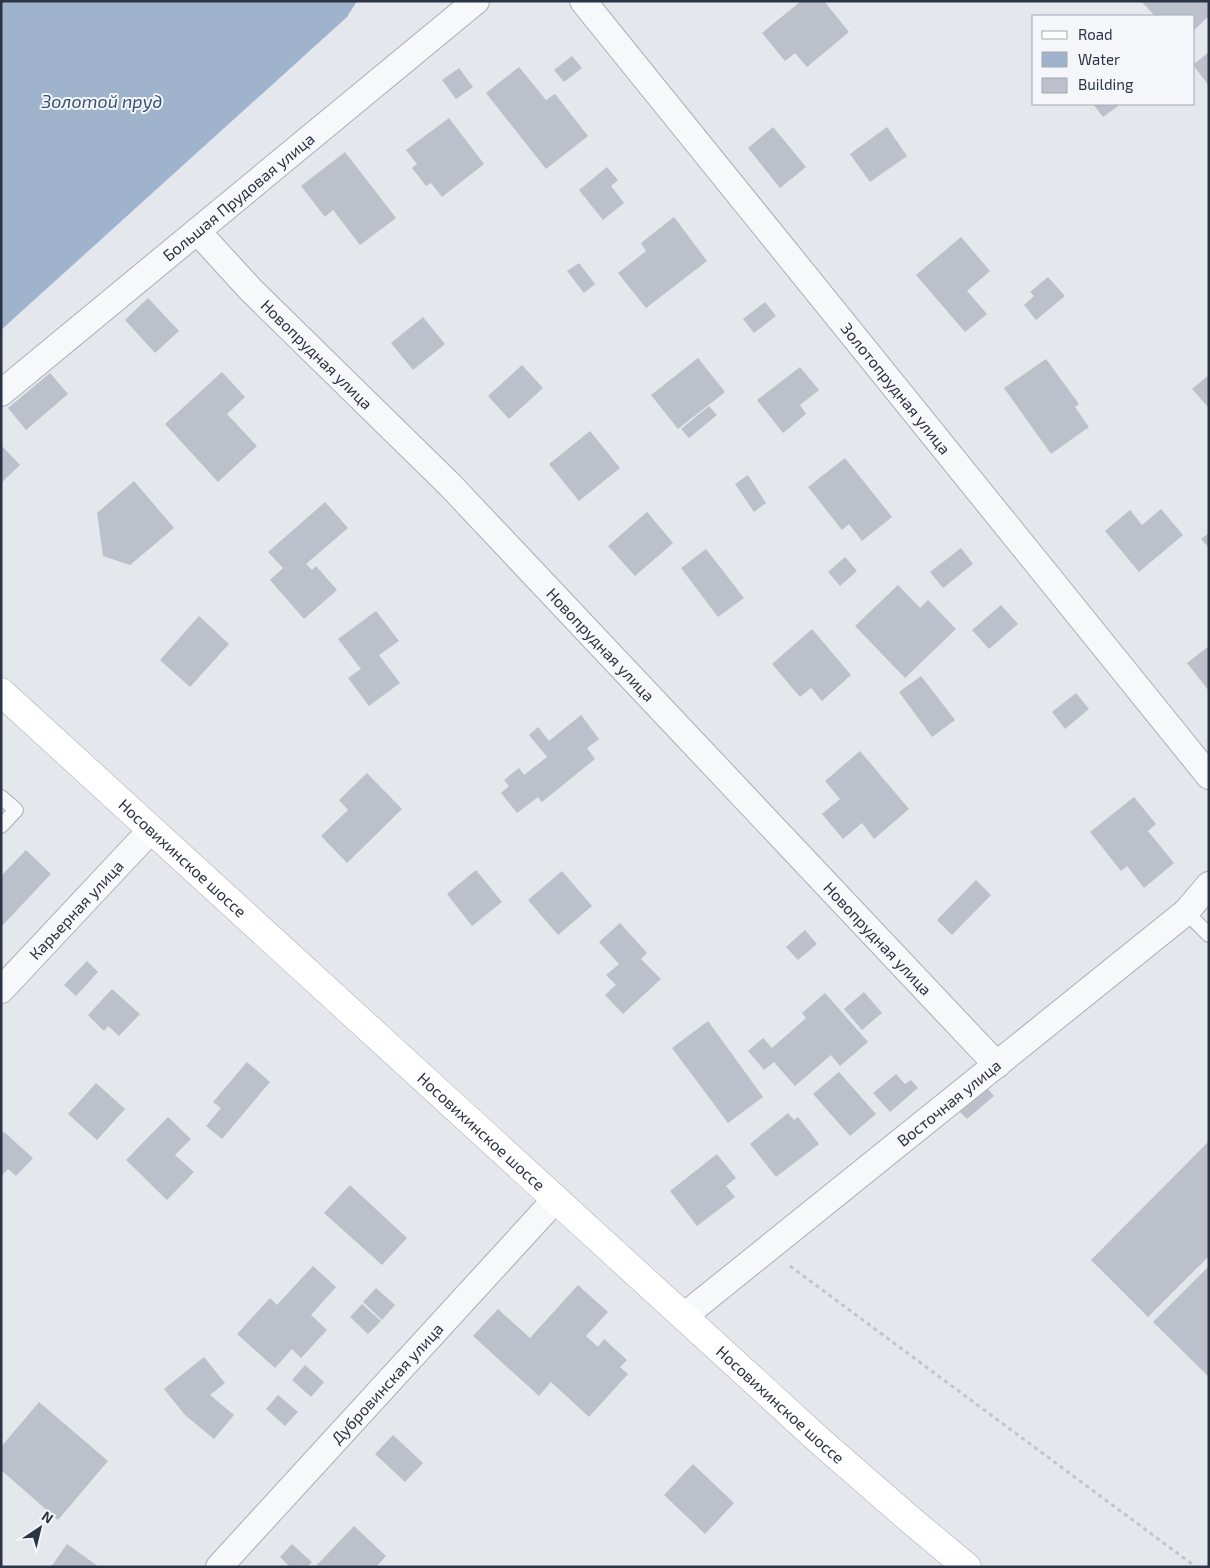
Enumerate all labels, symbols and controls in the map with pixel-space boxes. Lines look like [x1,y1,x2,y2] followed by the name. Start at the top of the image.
[1032,15,1195,105] legend
[1078,25,1113,43] text: Road
[1078,50,1120,68] text: Water
[1078,75,1134,93] text: Building
[40,90,163,112] water label: Золотой пруд
[159,128,318,265] street label: Большая Прудовая улица
[257,295,377,413] street label: Новопрудная улица
[838,318,955,458] street label: Золотопрудная улица
[543,584,659,705] street label: Новопрудная улица
[115,795,251,921] street label: Носовихинское шоссе
[25,856,127,963] street label: Карьерная улица
[820,878,936,999] street label: Новопрудная улица
[893,1055,1004,1150] street label: Восточная улица
[414,1068,549,1194] street label: Носовихинское шоссе
[327,1319,447,1447] street label: Дубровинская улица
[713,1341,849,1467] street label: Носовихинское шоссе
[15,1503,65,1553] north arrow
[39,1507,57,1527] text: N

